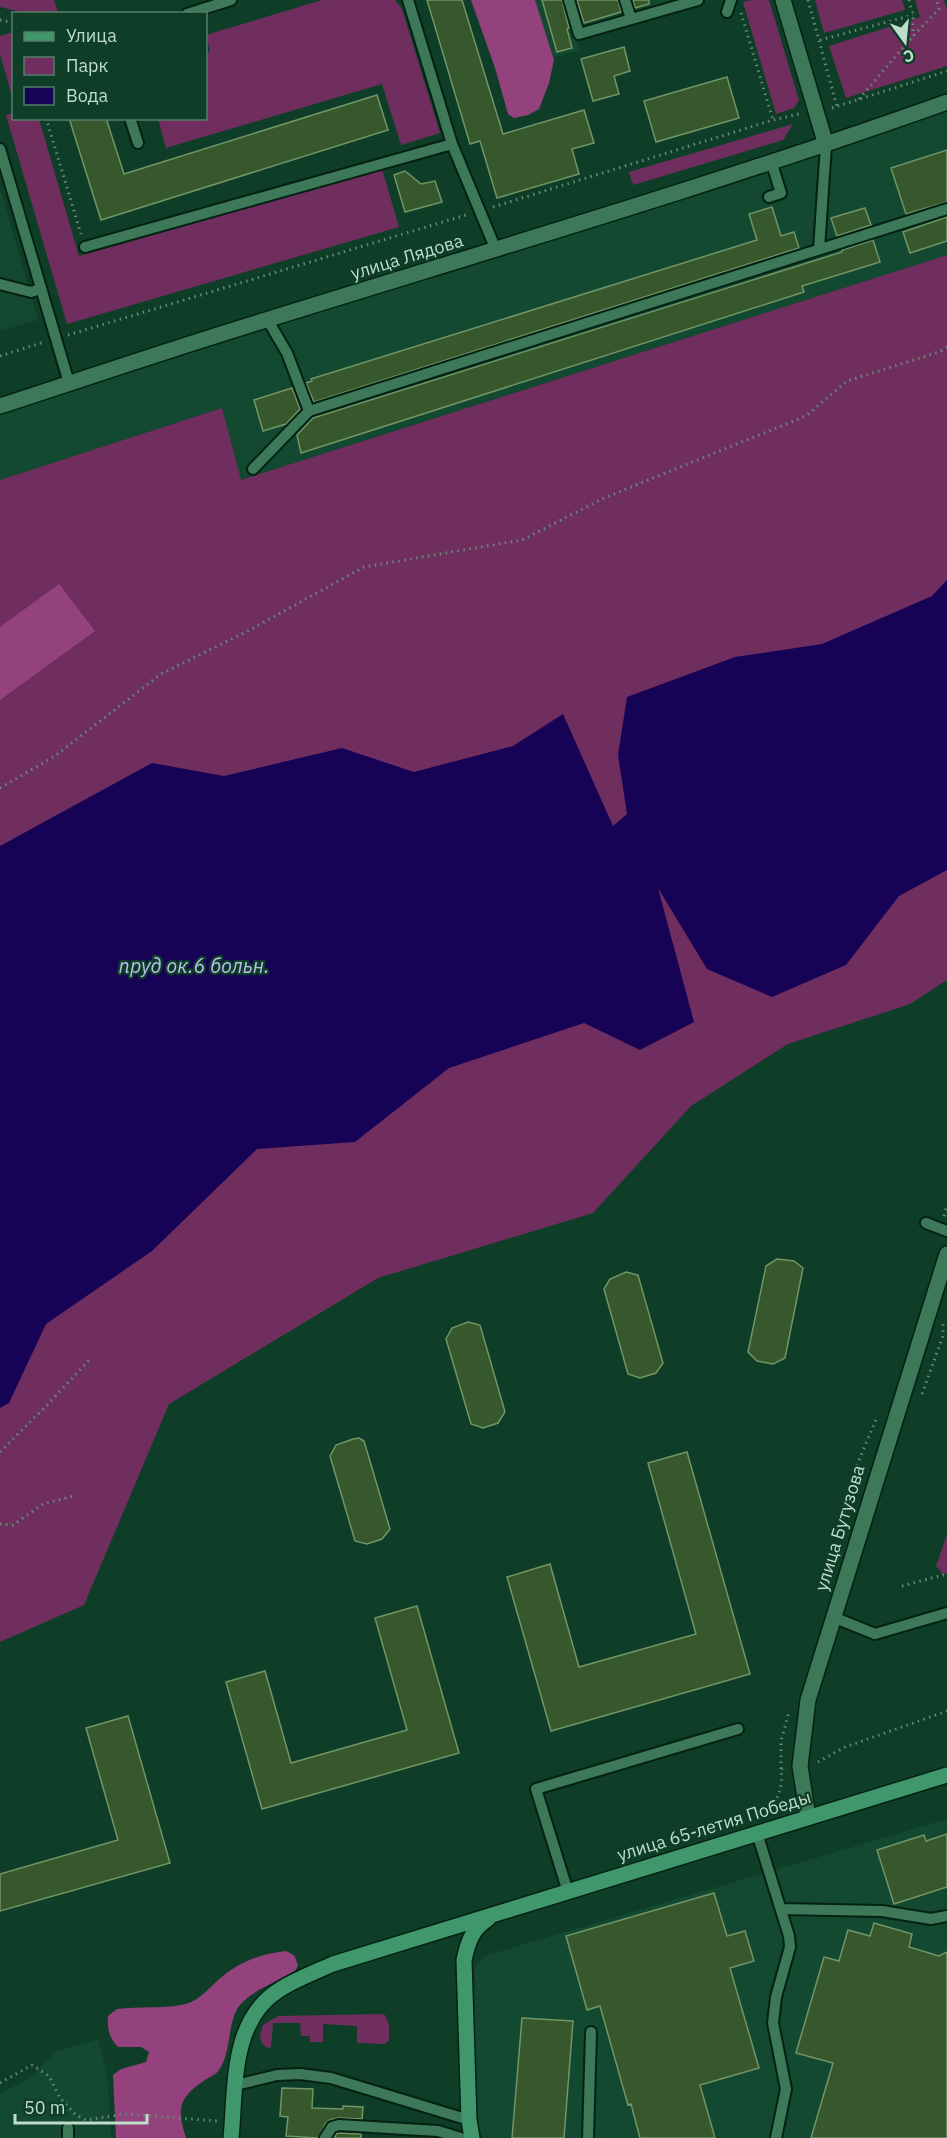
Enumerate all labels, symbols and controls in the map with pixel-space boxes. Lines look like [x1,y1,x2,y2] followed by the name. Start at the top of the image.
[12,12,207,120] legend
[875,12,935,72] north arrow
[66,24,117,47] text: Улица
[901,45,917,67] text: С
[66,54,109,77] text: Парк
[66,84,109,107] text: Вода
[348,228,466,285] street label: улица Лядова
[119,952,269,979] water label: пруд ок.6 больн.
[809,1462,870,1594] street label: улица Бутузова
[614,1785,814,1866] street label: улица 65-летия Победы
[15,2087,147,2125] scale bar
[24,2096,66,2119] text: 50 m

